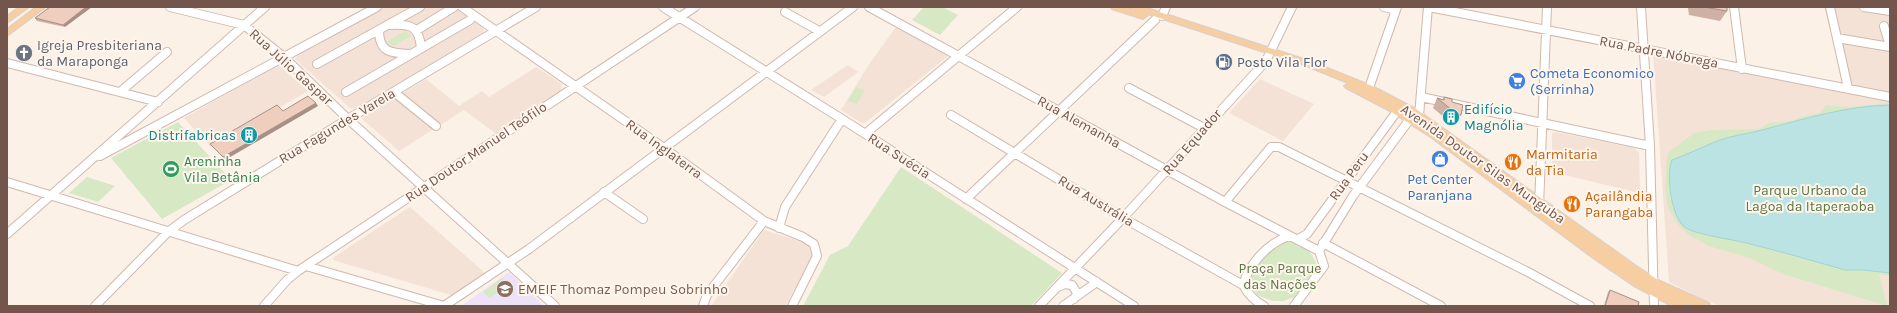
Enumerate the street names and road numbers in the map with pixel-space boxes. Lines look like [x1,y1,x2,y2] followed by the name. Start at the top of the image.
[246,25,337,110] street label: Rua Júlio Gaspar
[1598,32,1720,72] street label: Rua Padre Nóbrega
[276,85,398,167] street label: Rua Fagundes Varela
[1034,92,1124,152] street label: Rua Alemanha
[402,98,550,206] street label: Rua Doutor Manuel Teófilo
[1398,101,1568,227] street label: Avenida Doutor Silas Munguba
[1159,105,1226,178] street label: Rua Equador
[622,116,706,182] street label: Rua Inglaterra
[864,129,934,183] street label: Rua Suécia
[1326,148,1372,204] street label: Rua Peru
[1055,172,1137,230] street label: Rua Austrália

